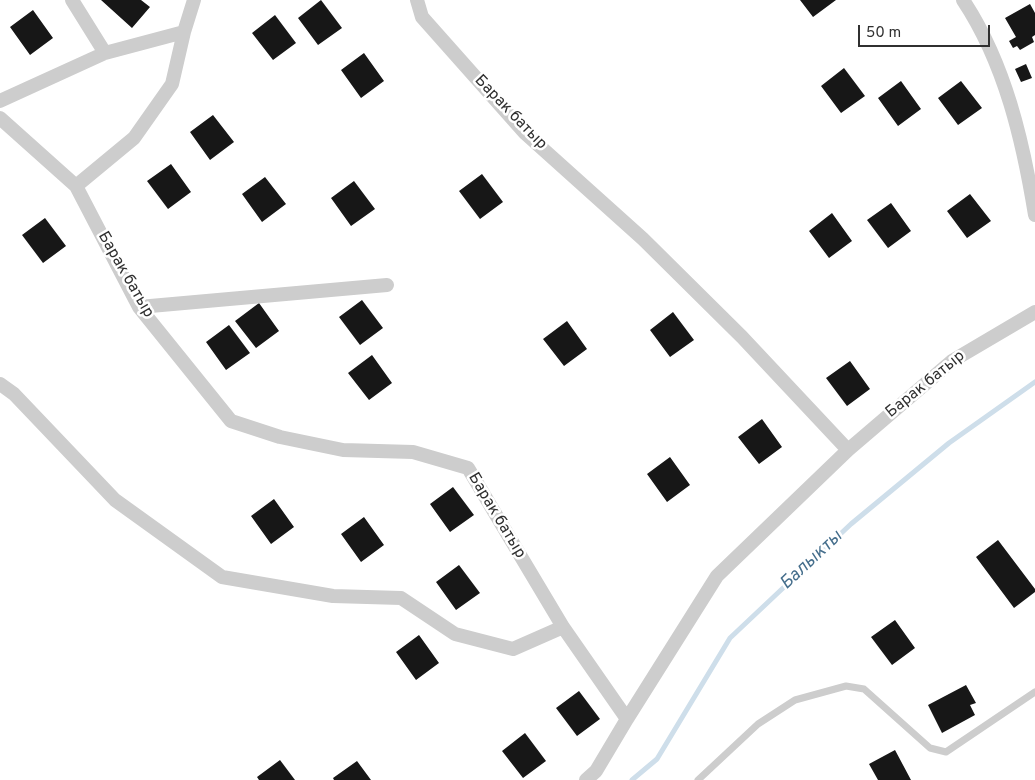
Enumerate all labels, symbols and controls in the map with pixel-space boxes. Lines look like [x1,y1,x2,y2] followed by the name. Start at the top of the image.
[860,15,992,47] scale bar
[866,24,901,43] text: 50 m
[470,72,550,154] street label: Барак батыр
[93,229,157,321] street label: Барак батыр
[883,347,969,423] street label: Барак батыр
[463,470,529,562] street label: Барак батыр
[776,527,848,595] water label: Балыкты

